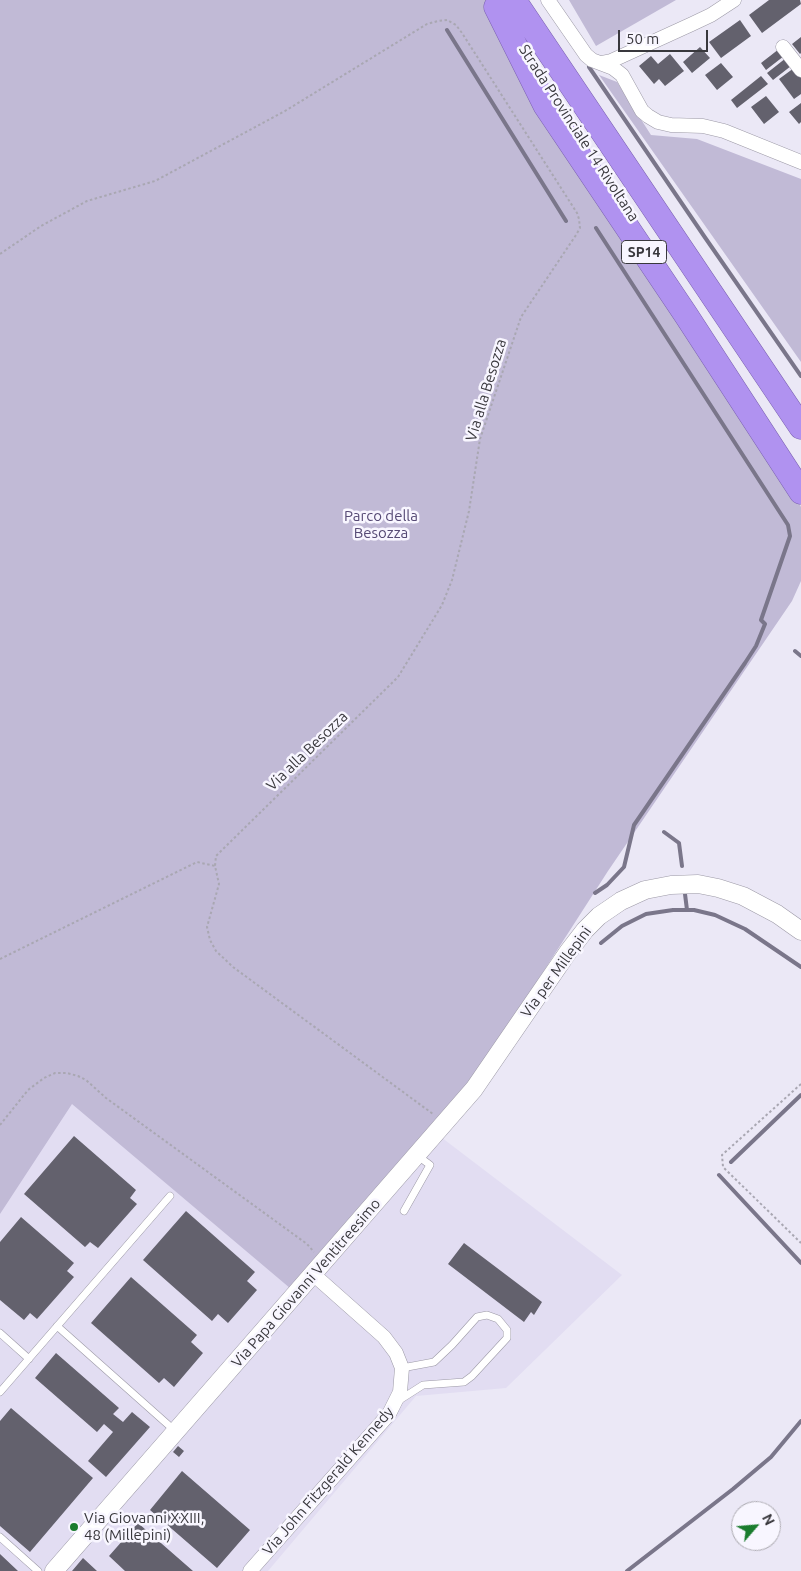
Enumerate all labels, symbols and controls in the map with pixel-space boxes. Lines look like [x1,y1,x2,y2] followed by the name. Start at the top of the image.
[621,20,711,52] scale bar
[626,30,659,47] text: 50 m
[515,41,643,225] street label: Strada Provinciale 14 Rivoltana
[622,240,666,264] road number: SP14
[462,337,510,443] street label: Via alla Besozza
[344,507,418,542] park label: Parco della Besozza
[263,708,351,794] street label: Via alla Besozza
[517,923,595,1021] street label: Via per Millepini
[228,1195,384,1371] street label: Via Papa Giovanni Ventitreesimo
[259,1403,397,1559] street label: Via John Fitzgerald Kennedy
[731,1501,781,1551] north arrow
[84,1509,204,1544] place label: Via Giovanni XXIII, 48 (Millepini)
[759,1511,778,1528] text: N
[68,1521,80,1533] marker: Via Giovanni XXIII, 48 (Millepini)

